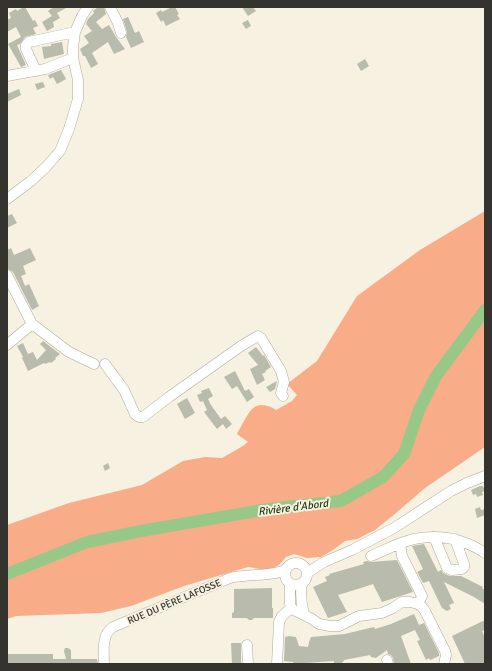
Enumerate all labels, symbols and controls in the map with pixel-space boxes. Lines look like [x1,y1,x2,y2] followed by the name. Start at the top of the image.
[257,497,330,518] water label: Rivière d'Abord
[125,576,223,627] street label: RUE DU PÈRE LAFOSSE

